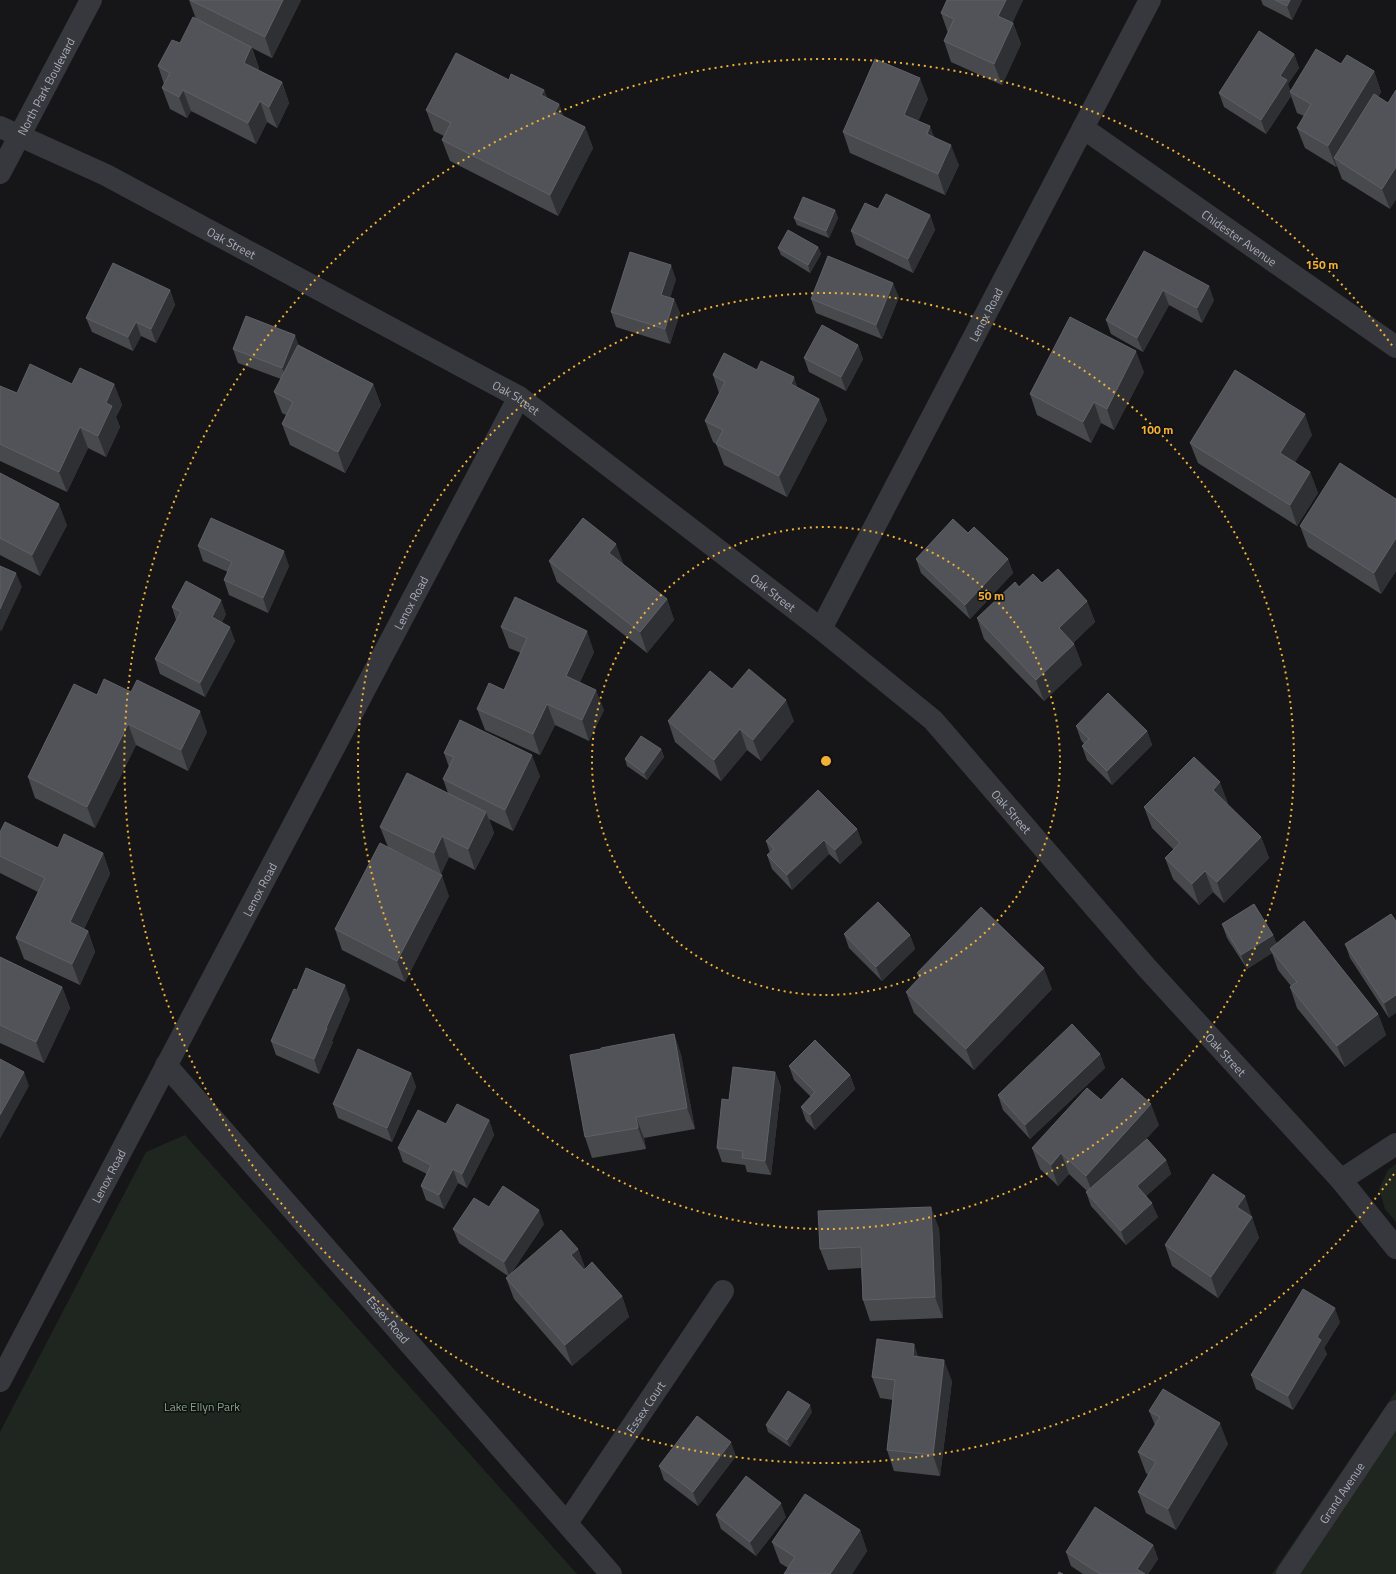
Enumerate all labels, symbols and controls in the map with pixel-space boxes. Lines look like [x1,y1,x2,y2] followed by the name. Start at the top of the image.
[12,34,79,139] street label: North Park Boulevard
[1198,204,1281,271] street label: Chidester Avenue
[204,222,260,264] street label: Oak Street
[1306,255,1338,274] text: 150 m
[964,284,1008,345] street label: Lenox Road
[489,375,545,420] street label: Oak Street
[1141,420,1173,439] text: 100 m
[746,569,801,617] street label: Oak Street
[388,572,433,633] street label: Lenox Road
[978,586,1004,605] text: 50 m
[819,754,833,768] centre of rings
[987,785,1037,838] street label: Oak Street
[237,859,281,920] street label: Lenox Road
[1201,1028,1252,1081] street label: Oak Street
[86,1145,130,1206] street label: Lenox Road
[362,1291,415,1348] street label: Essex Road
[621,1376,670,1437] street label: Essex Court
[164,1397,240,1416] park label: Lake Ellyn Park
[1314,1458,1369,1527] street label: Grand Avenue

